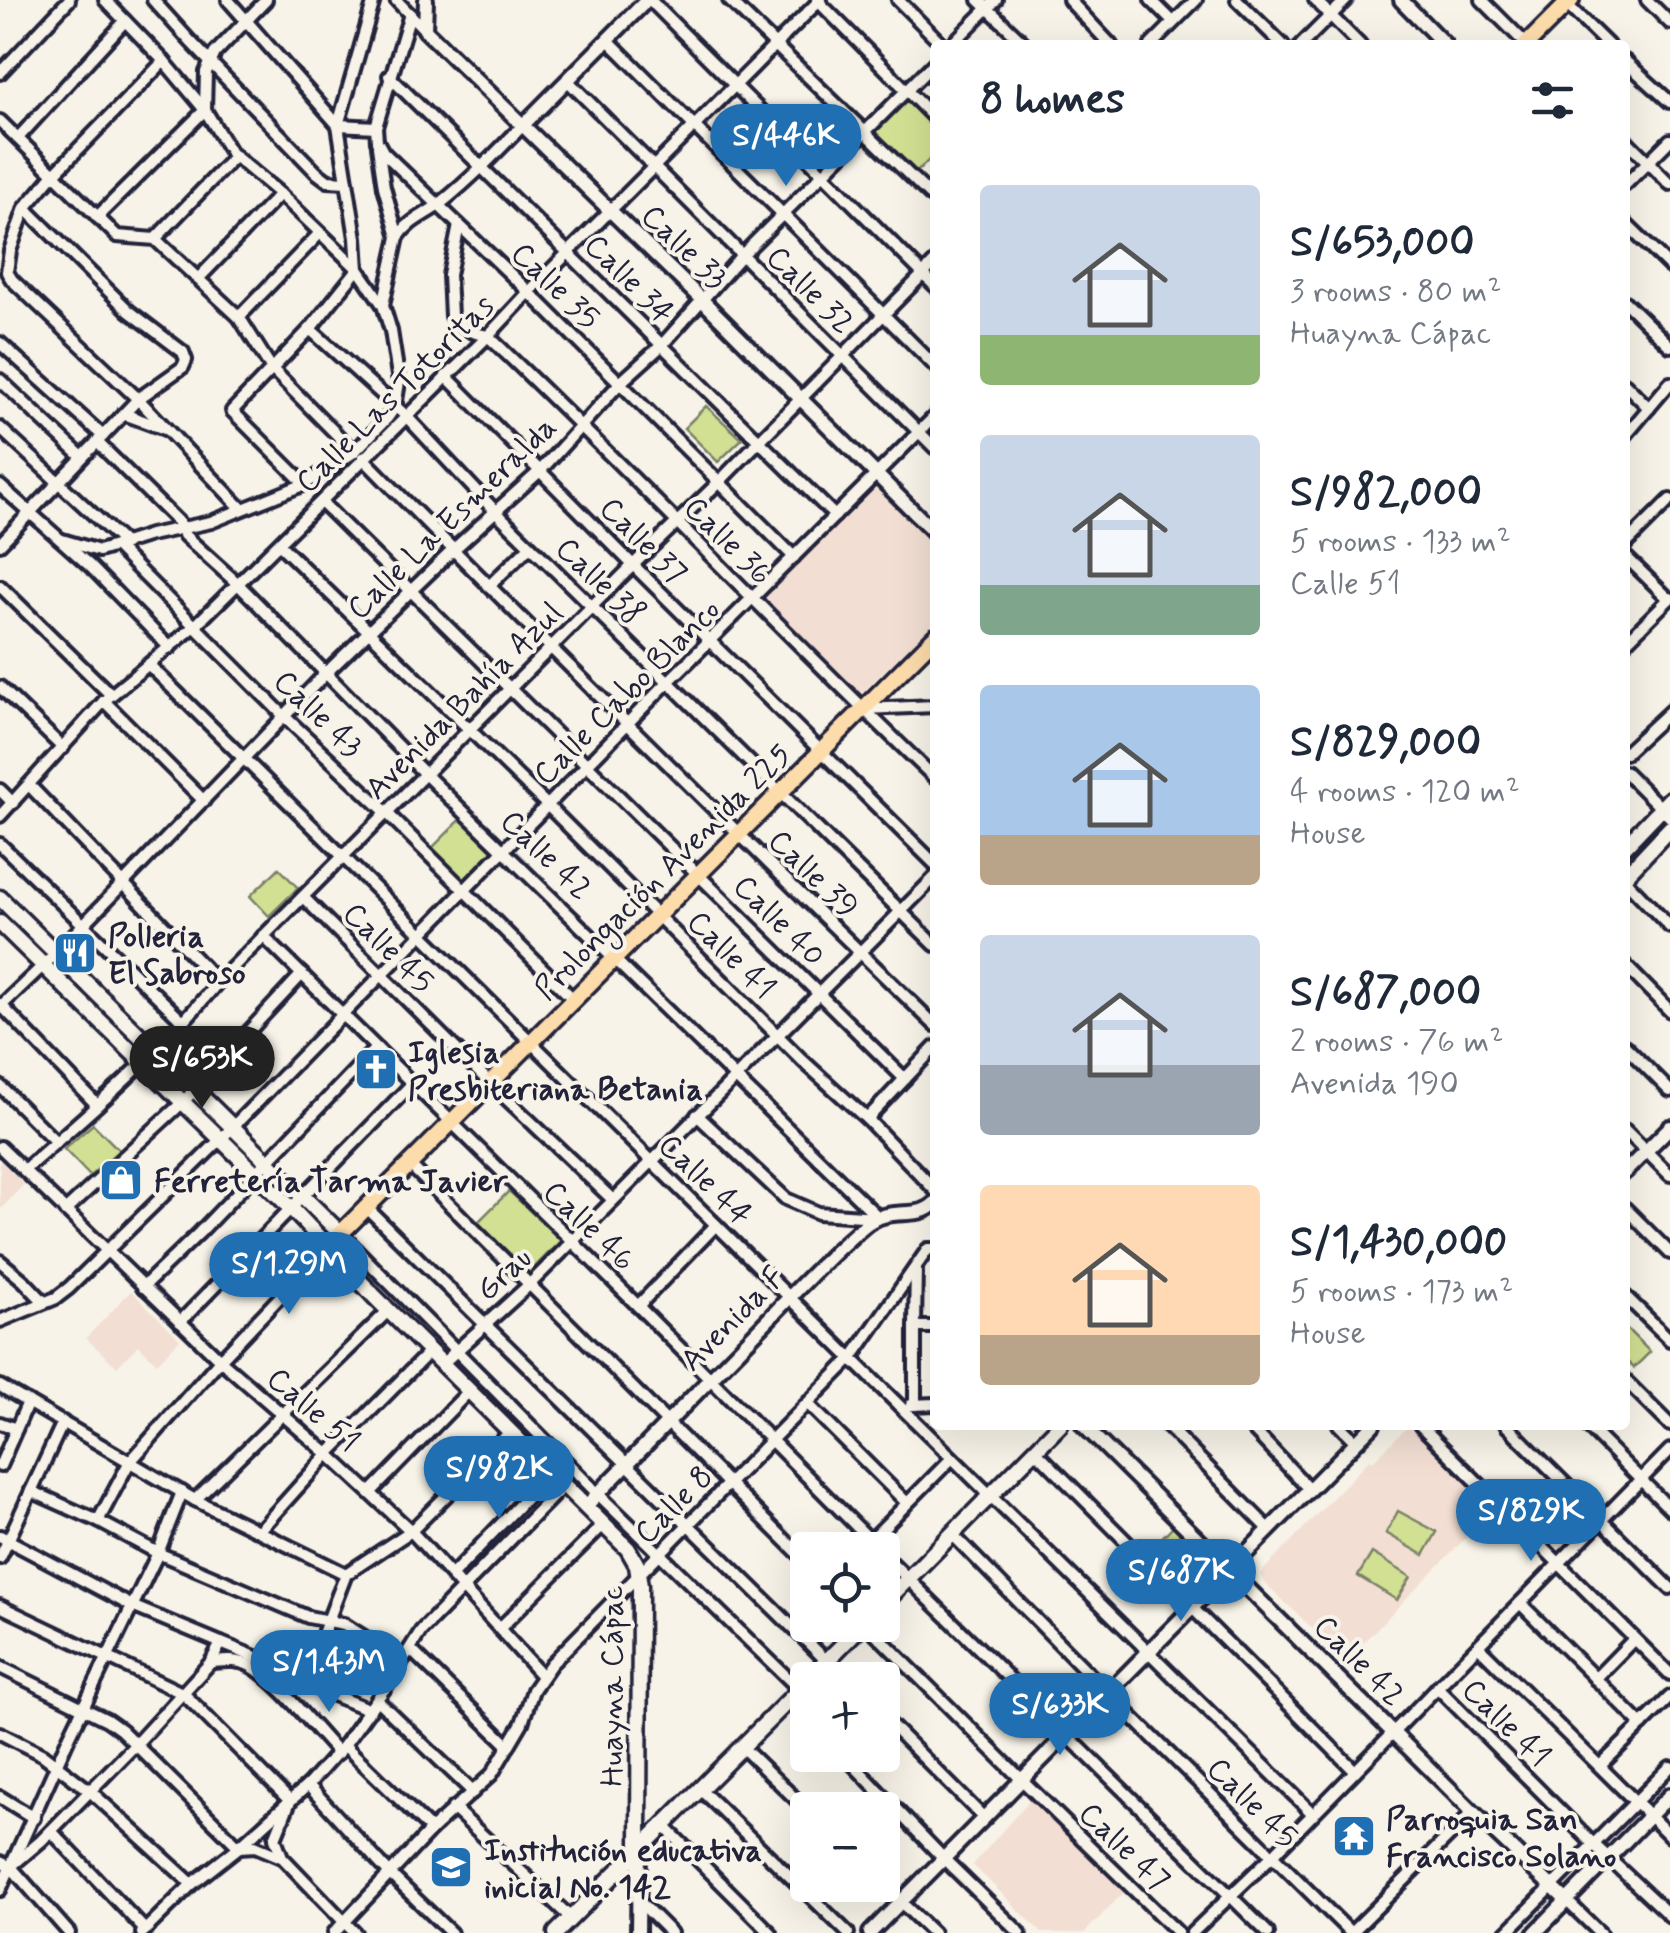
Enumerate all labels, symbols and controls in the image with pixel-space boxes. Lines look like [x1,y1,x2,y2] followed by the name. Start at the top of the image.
[980,73,1125,128] text: 8 homes
[1525,73,1580,128] icon: filters
[705,104,867,189] pin: S/446K
[732,115,840,157] text: S/446K
[631,196,736,299] street label: Calle 33
[1290,216,1474,271] text: S/653,000
[574,225,683,334] street label: Calle 34
[1060,225,1180,345] icon: home
[501,233,608,339] street label: Calle 35
[756,237,863,344] street label: Calle 32
[1290,271,1501,313] text: 3 rooms · 80 m²
[287,286,504,503] street label: Calle Las Totoritas
[1290,313,1491,355] text: Huayna Cápac
[338,407,566,630] street label: Calle La Esmeralda
[1290,466,1482,521] text: S/982,000
[1060,475,1180,595] icon: home
[590,488,696,594] street label: Calle 37
[674,488,781,595] street label: Calle 36
[1290,521,1511,563] text: 5 rooms · 133 m²
[546,528,654,635] street label: Calle 38
[1290,563,1400,605] text: Calle 51
[525,590,730,795] street label: Calle Cabo Blanco
[356,593,573,810] street label: Avenida Bahía Azul
[264,661,372,768] street label: Calle 43
[1290,716,1481,771] text: S/829,000
[1060,725,1180,845] icon: home
[526,735,803,1012] street label: Prolongación Avenida 225
[1290,771,1520,813] text: 4 rooms · 120 m²
[490,801,601,910] street label: Calle 42
[1290,813,1366,855] text: House
[758,821,867,928] street label: Calle 39
[723,866,834,977] street label: Calle 40
[333,894,442,1003] street label: Calle 45
[677,902,784,1009] street label: Calle 41
[108,916,246,995] place label: Polleria El Sabroso
[52,930,98,976] restaurant icon: Polleria El Sabroso
[1290,966,1481,1021] text: S/687,000
[1060,975,1180,1095] icon: home
[1290,1021,1503,1063] text: 2 rooms · 76 m²
[121,1026,283,1111] pin: S/653K
[408,1032,703,1111] place label: Iglesia Presbiteriana Betania
[152,1037,252,1079] text: S/653K
[353,1046,399,1092] church icon: Iglesia Presbiteriana Betania
[1290,1063,1459,1105] text: Avenida 190
[648,1125,761,1236] street label: Calle 44
[98,1157,144,1203] shop icon: Ferretería Tarma Javier
[154,1161,509,1203] place label: Ferretería Tarma Javier
[533,1172,644,1281] street label: Calle 46
[1290,1216,1507,1271] text: S/1,430,000
[1060,1225,1180,1345] icon: home
[197,1232,381,1317] pin: S/1.29M
[467,1238,541,1311] street label: Grau
[231,1243,347,1285] text: S/1.29M
[672,1258,795,1381] street label: Avenida F
[1290,1271,1513,1313] text: 5 rooms · 173 m²
[1290,1313,1366,1355] text: House
[257,1358,368,1463] street label: Calle 51
[418,1436,580,1521] pin: S/982K
[446,1447,552,1489] text: S/982K
[626,1457,723,1554] street label: Calle 8
[1450,1479,1612,1564] pin: S/829K
[1478,1490,1584,1532] text: S/829K
[790,1532,900,1902] map controls
[790,1532,900,1642] button: locate
[1100,1539,1262,1624] pin: S/687K
[1128,1550,1234,1592] text: S/687K
[592,1585,634,1787] street label: Huayna Cápac
[1304,1607,1413,1716] street label: Calle 42
[237,1630,421,1715] pin: S/1.43M
[273,1641,385,1683] text: S/1.43M
[790,1662,900,1772] button: +
[1452,1670,1559,1777] street label: Calle 41
[979,1673,1141,1758] pin: S/633K
[1011,1684,1109,1726] text: S/633K
[1197,1749,1306,1858] street label: Calle 45
[790,1792,900,1902] button: −
[1069,1793,1179,1902] street label: Calle 47
[1386,1799,1616,1878] place label: Parroquia San Francisco Solano
[1331,1813,1377,1859] temple icon: Parroquia San Francisco Solano
[484,1830,762,1909] place label: Institución educativa inicial No. 142
[428,1844,474,1890] school or university icon: Institución educativa inicial No. 142

